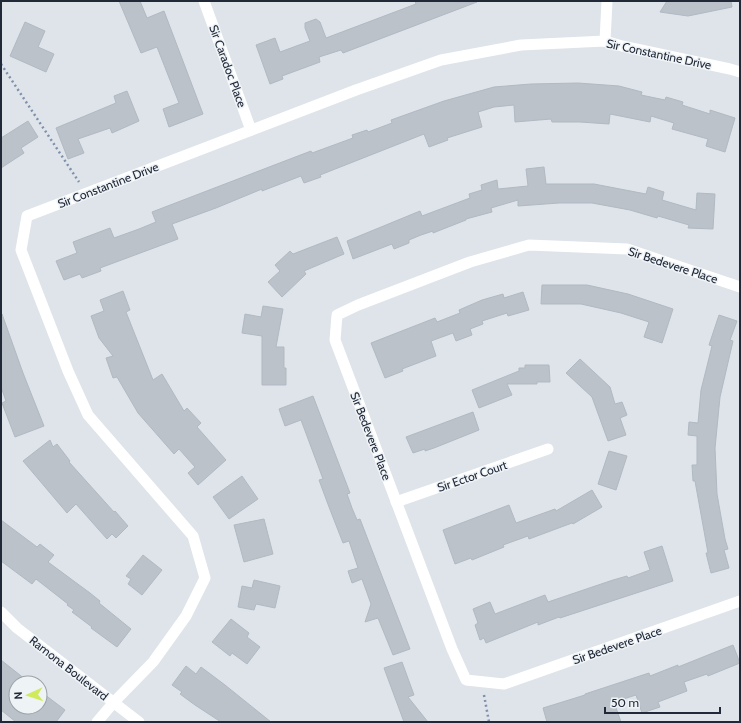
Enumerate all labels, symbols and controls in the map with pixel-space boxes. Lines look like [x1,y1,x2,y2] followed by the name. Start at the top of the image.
[206,23,250,109] street label: Sir Caradoc Place
[605,36,713,72] street label: Sir Constantine Drive
[55,159,161,211] street label: Sir Constantine Drive
[626,243,720,287] street label: Sir Bedevere Place
[347,390,395,482] street label: Sir Bedevere Place
[435,457,509,495] street label: Sir Ector Court
[570,623,664,667] street label: Sir Bedevere Place
[27,633,111,703] street label: Ramona Boulevard
[8,675,48,715] north arrow
[605,689,720,715] scale bar
[11,691,25,700] text: N
[611,695,639,710] text: 50 m

